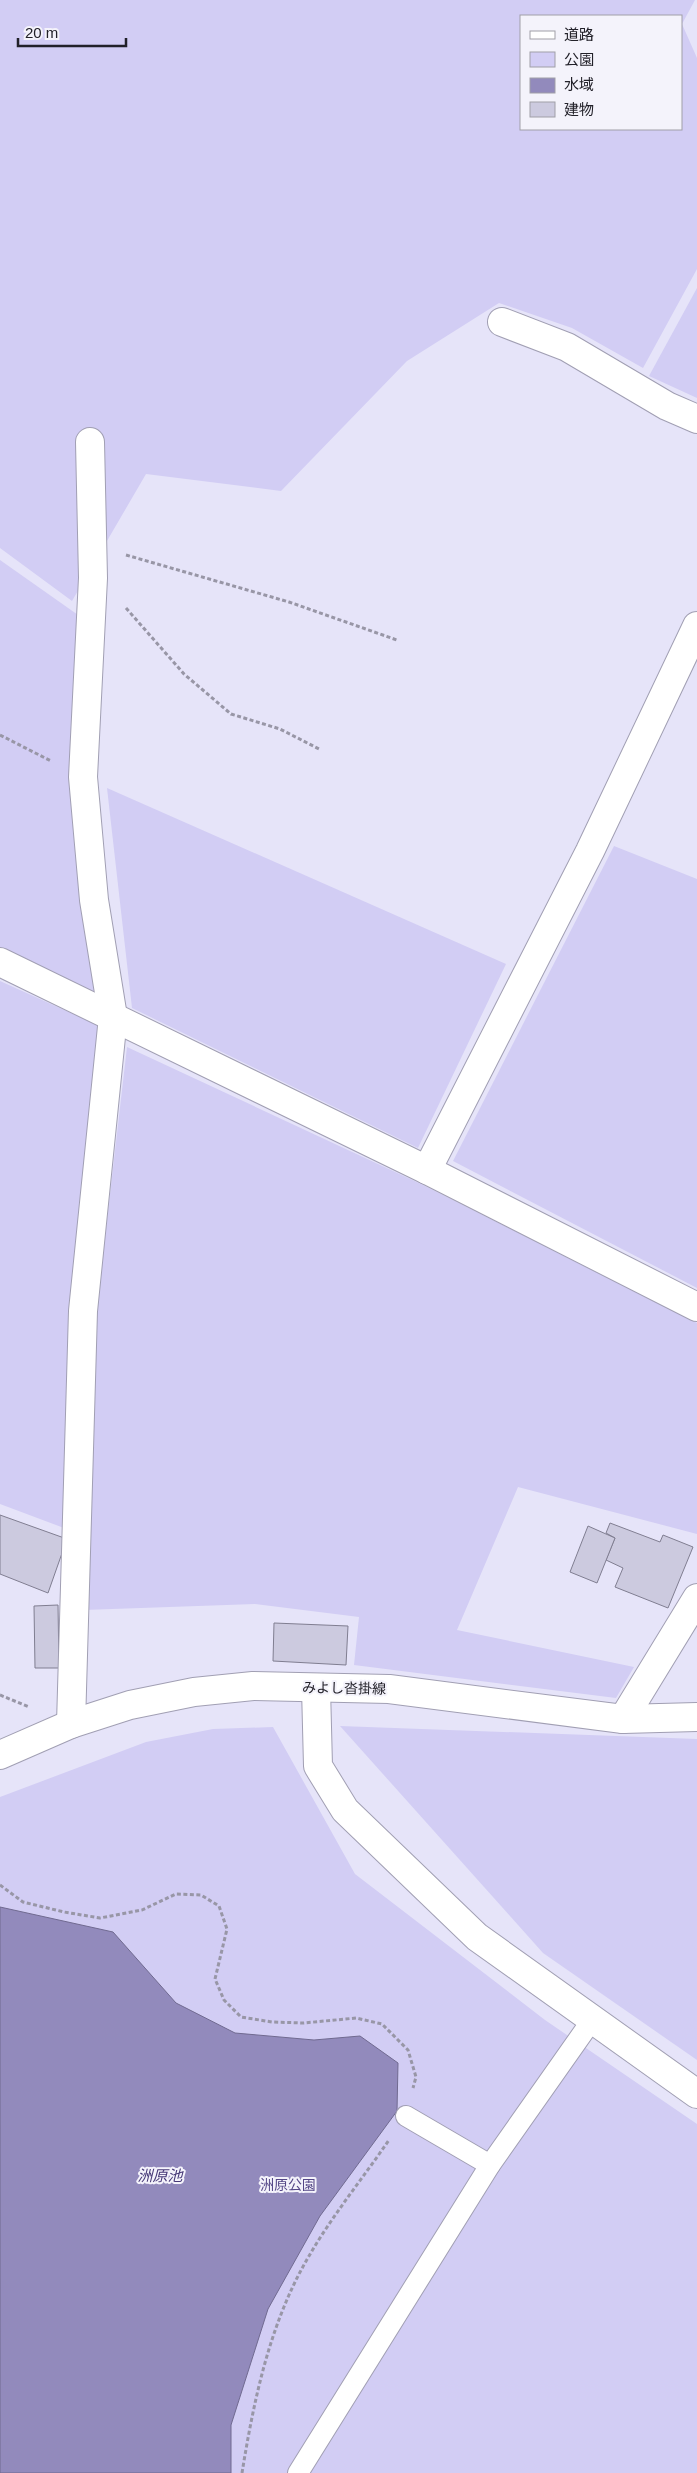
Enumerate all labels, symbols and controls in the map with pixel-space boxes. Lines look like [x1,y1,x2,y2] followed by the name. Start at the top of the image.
[18,15,125,47] scale bar
[520,15,682,130] legend
[25,24,58,41] text: 20 m
[564,26,594,43] text: 道路
[564,51,594,68] text: 公園
[564,76,594,93] text: 水域
[564,101,594,118] text: 建物
[302,1679,386,1697] street label: みよし沓掛線
[137,2167,184,2184] water label: 洲原池
[260,2177,316,2193] park label: 洲原公園

